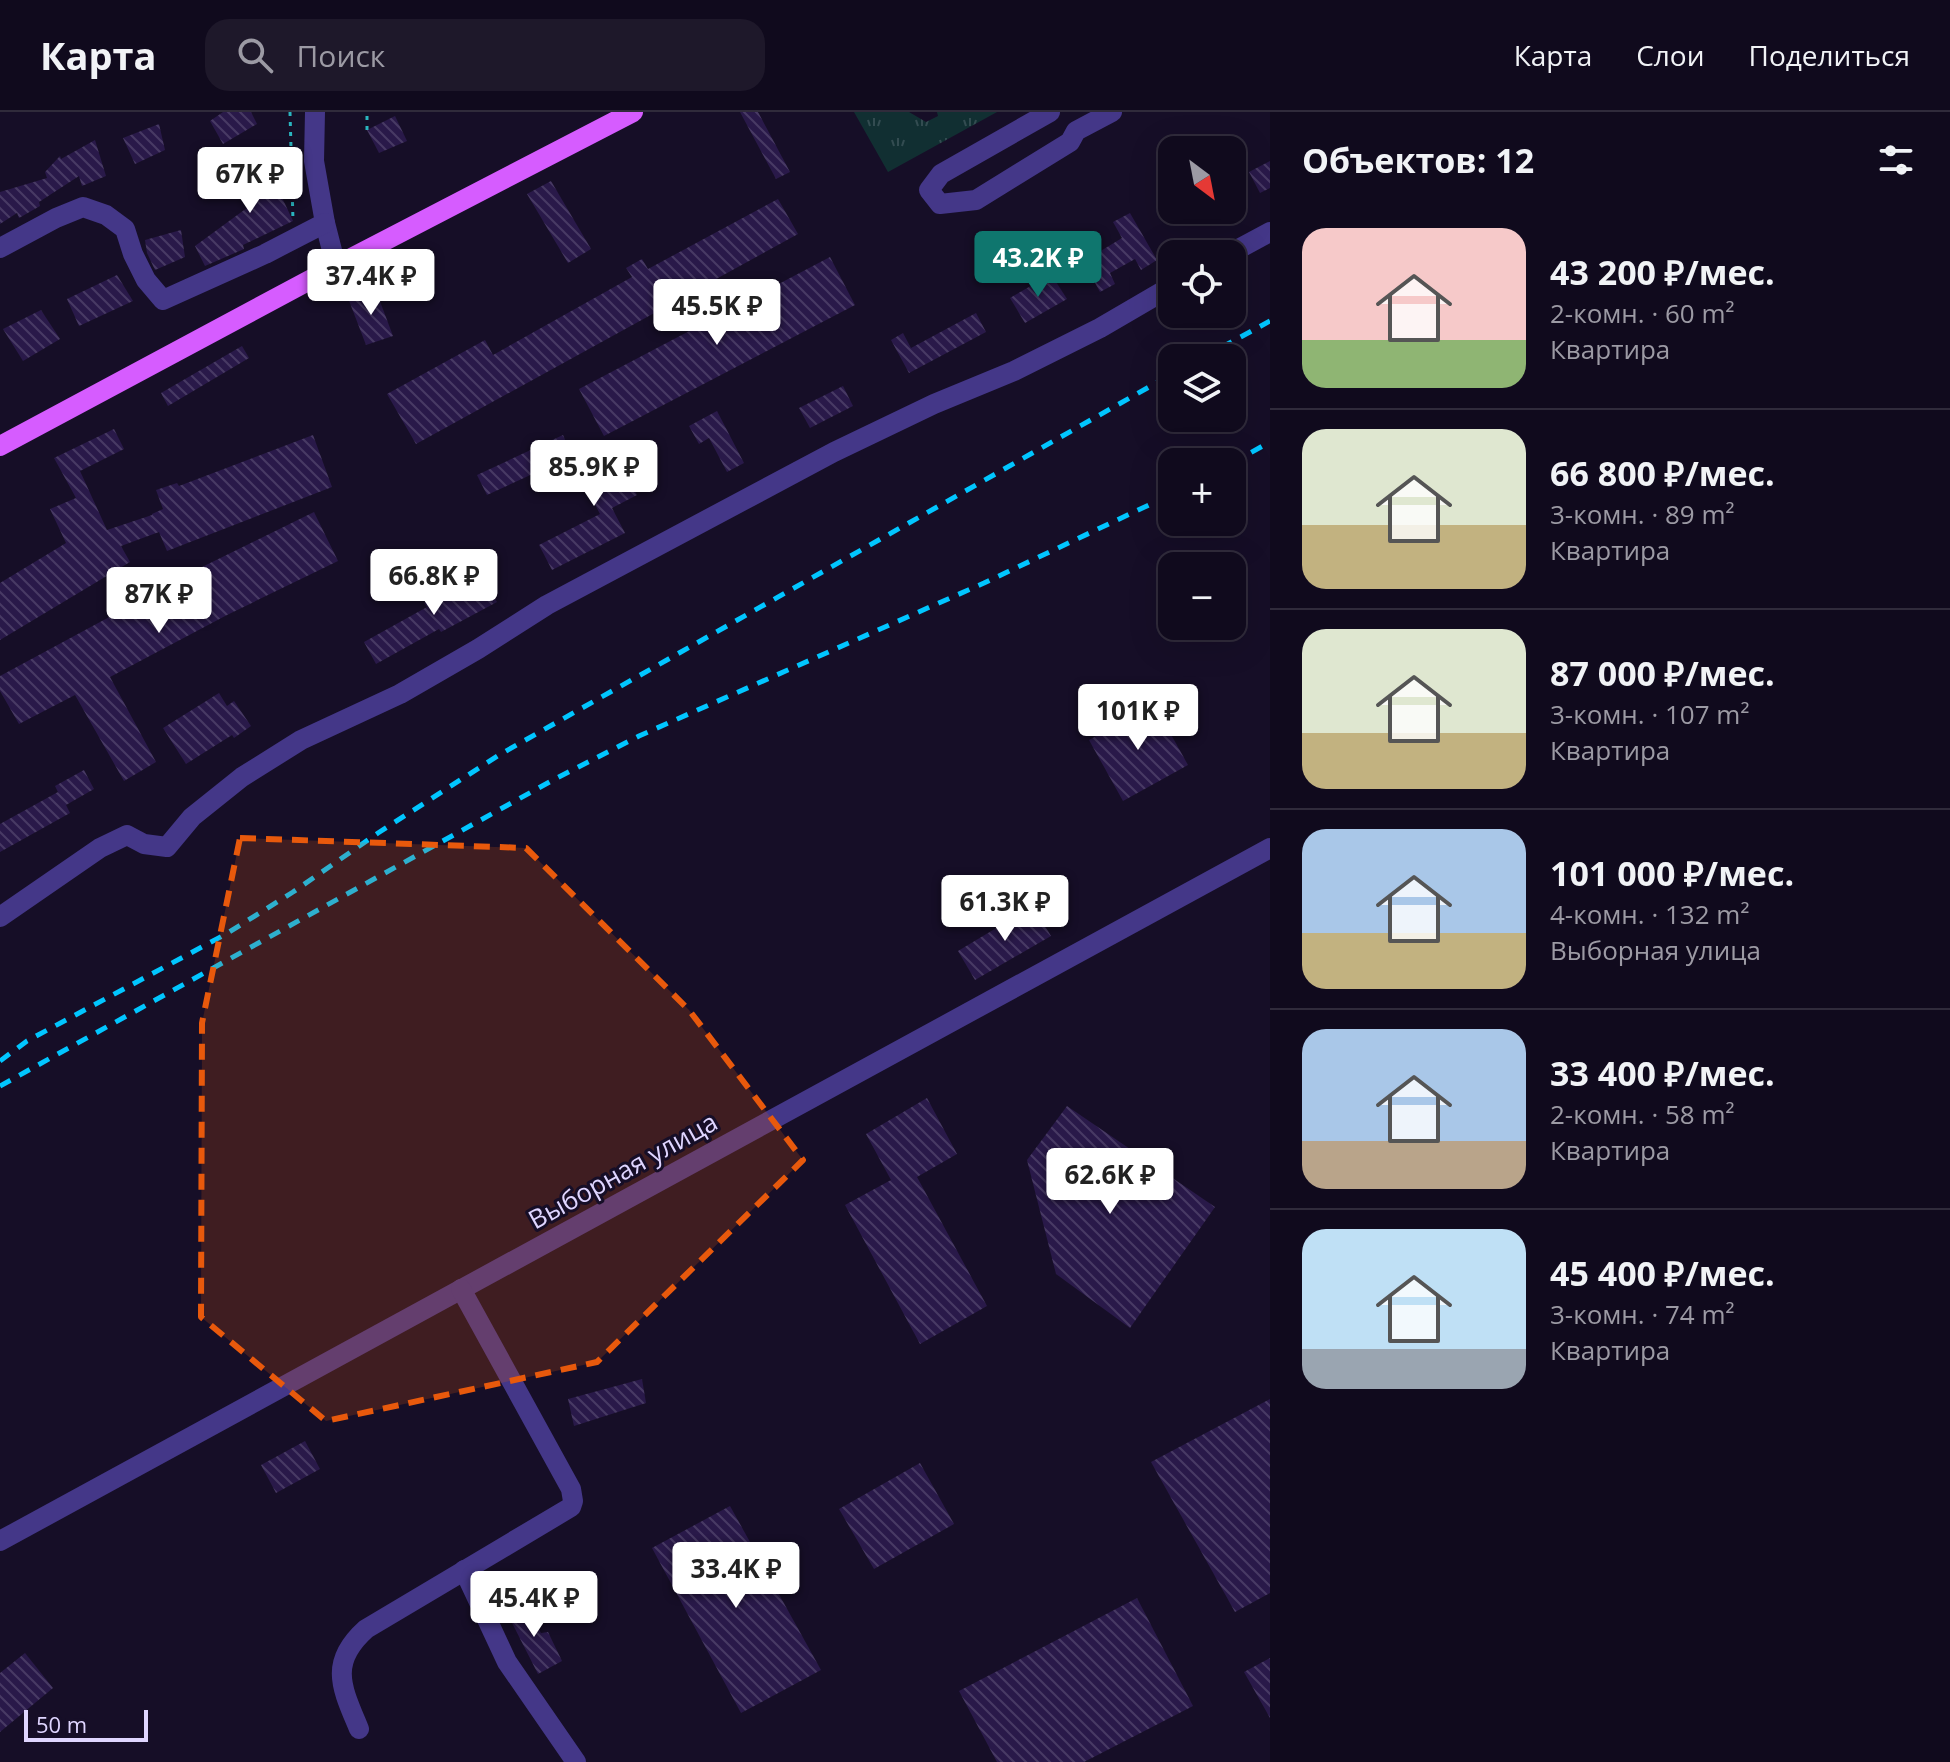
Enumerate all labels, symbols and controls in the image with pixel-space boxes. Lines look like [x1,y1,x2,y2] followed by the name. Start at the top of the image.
[205,19,765,91] search box
[40,29,157,81] text: Карта
[233,33,277,77] icon: search
[297,35,385,76] text: Поиск
[1514,36,1592,74] text: Карта
[1636,36,1705,74] text: Слои
[1749,36,1910,74] text: Поделиться
[1158,136,1246,224] north arrow
[1158,136,1246,640] map controls
[1302,137,1534,183] text: Объектов: 12
[1874,138,1918,182] icon: filters
[194,147,306,215] pin: 67K ₽
[216,155,284,191] text: 67K ₽
[964,231,1112,299] pin: 43.2K ₽
[992,239,1084,275] text: 43.2K ₽
[1158,240,1246,328] button: locate
[297,249,445,317] pin: 37.4K ₽
[1550,249,1775,295] text: 43 200 ₽/мес.
[325,257,417,293] text: 37.4K ₽
[1366,260,1462,356] icon: home
[643,279,791,347] pin: 45.5K ₽
[671,287,763,323] text: 45.5K ₽
[1550,295,1735,331] text: 2-комн. · 60 m²
[1550,331,1670,367] text: Квартира
[1158,344,1246,432] button: layers
[520,440,668,508] pin: 85.9K ₽
[548,448,640,484] text: 85.9K ₽
[1158,448,1246,536] button: +
[1550,450,1775,496] text: 66 800 ₽/мес.
[1366,461,1462,557] icon: home
[1550,496,1735,532] text: 3-комн. · 89 m²
[1550,532,1670,568] text: Квартира
[360,549,508,617] pin: 66.8K ₽
[1158,552,1246,640] button: −
[388,557,480,593] text: 66.8K ₽
[103,567,215,635] pin: 87K ₽
[125,575,193,611] text: 87K ₽
[1550,650,1775,696] text: 87 000 ₽/мес.
[1366,661,1462,757] icon: home
[1073,684,1203,752] pin: 101K ₽
[1096,692,1180,728] text: 101K ₽
[1550,696,1749,732] text: 3-комн. · 107 m²
[1550,732,1670,768] text: Квартира
[1550,850,1794,896] text: 101 000 ₽/мес.
[1366,861,1462,957] icon: home
[931,875,1079,943] pin: 61.3K ₽
[959,883,1051,919] text: 61.3K ₽
[1550,896,1749,932] text: 4-комн. · 132 m²
[1550,932,1761,968] text: Выборная улица
[1550,1050,1775,1096] text: 33 400 ₽/мес.
[1366,1061,1462,1157] icon: home
[1550,1096,1735,1132] text: 2-комн. · 58 m²
[522,1103,724,1237] street label: Выборная улица
[1550,1132,1670,1168] text: Квартира
[1036,1148,1184,1216] pin: 62.6K ₽
[1064,1156,1156,1192] text: 62.6K ₽
[1550,1250,1775,1296] text: 45 400 ₽/мес.
[1366,1261,1462,1357] icon: home
[1550,1296,1735,1332] text: 3-комн. · 74 m²
[1550,1332,1670,1368] text: Квартира
[662,1542,810,1610] pin: 33.4K ₽
[690,1550,782,1586] text: 33.4K ₽
[460,1571,608,1639] pin: 45.4K ₽
[488,1579,580,1615] text: 45.4K ₽
[24,1706,148,1742] scale bar
[36,1709,87,1739] text: 50 m

